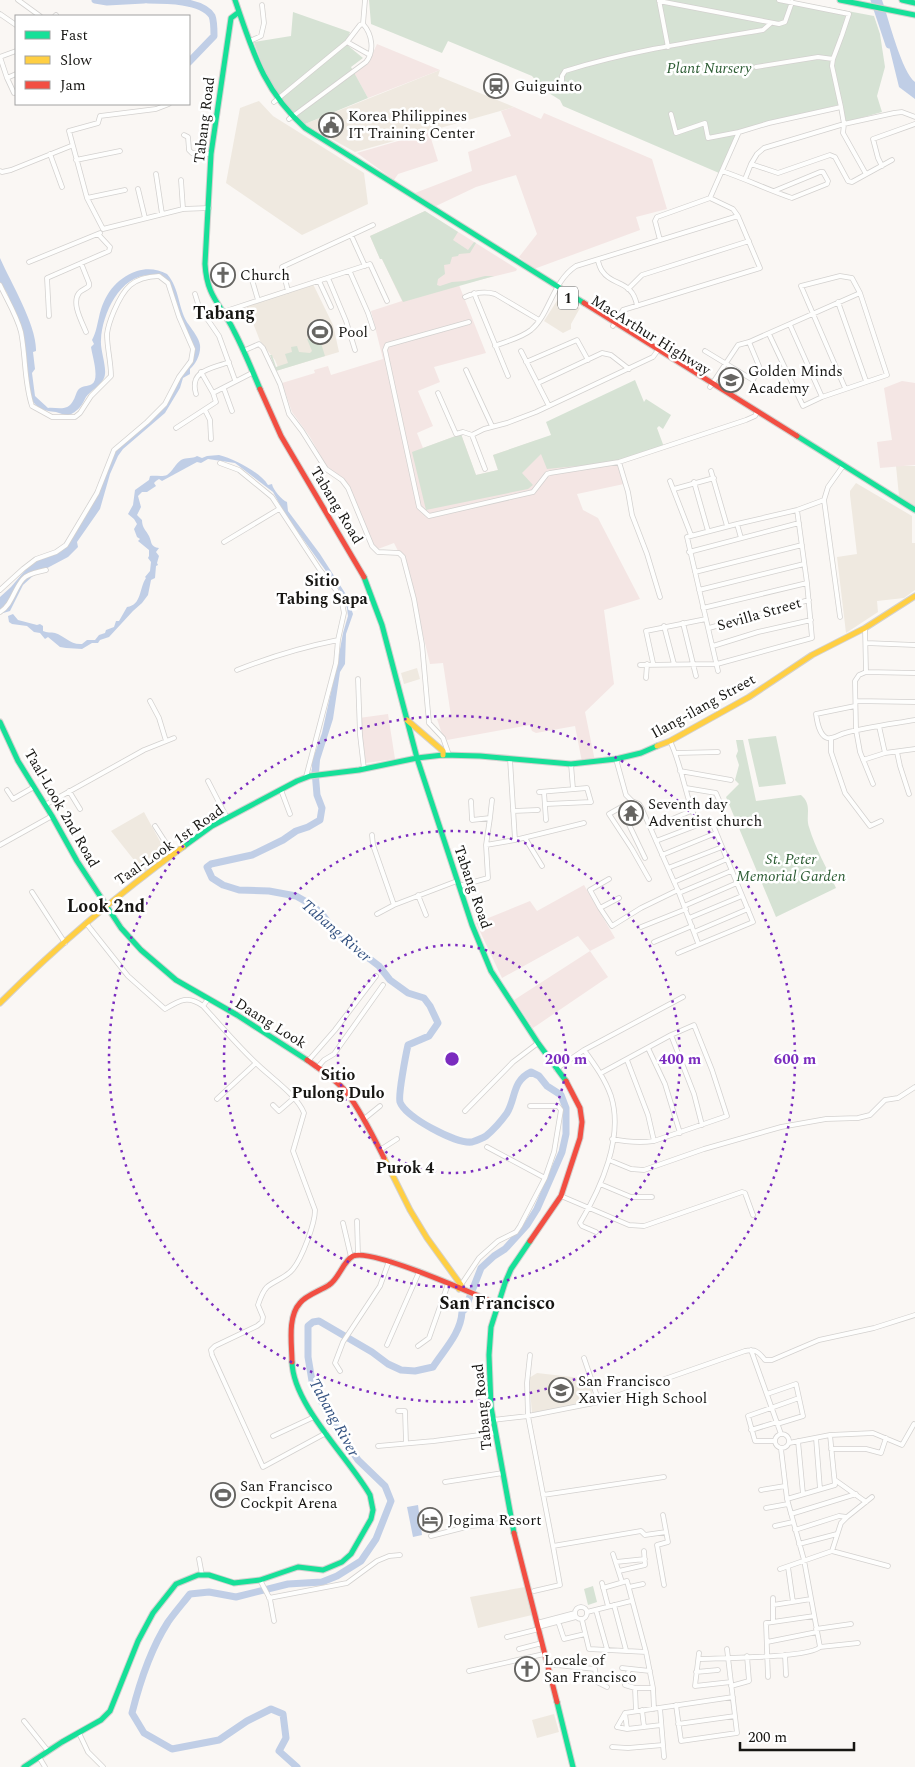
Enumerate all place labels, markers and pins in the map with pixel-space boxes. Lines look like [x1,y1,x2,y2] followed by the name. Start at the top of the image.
[483,73,509,99] station icon: Guiguinto
[514,75,582,98] place label: Guiguinto
[348,105,475,145] place label: Korea Philippines IT Training Center
[318,112,344,138] public building icon: Korea Philippines IT Training Center
[210,262,236,288] church icon: Church
[240,264,290,287] place label: Church
[307,319,333,345] sports icon: Pool
[338,321,368,344] place label: Pool
[748,360,843,400] place label: Golden Minds Academy
[718,367,744,393] school or university icon: Golden Minds Academy
[648,793,762,833] place label: Seventh day Adventist church
[618,800,644,826] temple icon: Seventh day Adventist church
[443,1050,461,1068] centre of rings
[578,1370,707,1410] place label: San Francisco Xavier High School
[548,1377,574,1403] school or university icon: San Francisco Xavier High School
[240,1475,338,1515] place label: San Francisco Cockpit Arena
[210,1482,236,1508] sports icon: San Francisco Cockpit Arena
[417,1507,443,1533] hotel icon: Jogima Resort
[448,1509,541,1532] place label: Jogima Resort
[544,1649,637,1689] place label: Locale of San Francisco
[514,1656,540,1682] church icon: Locale of San Francisco

